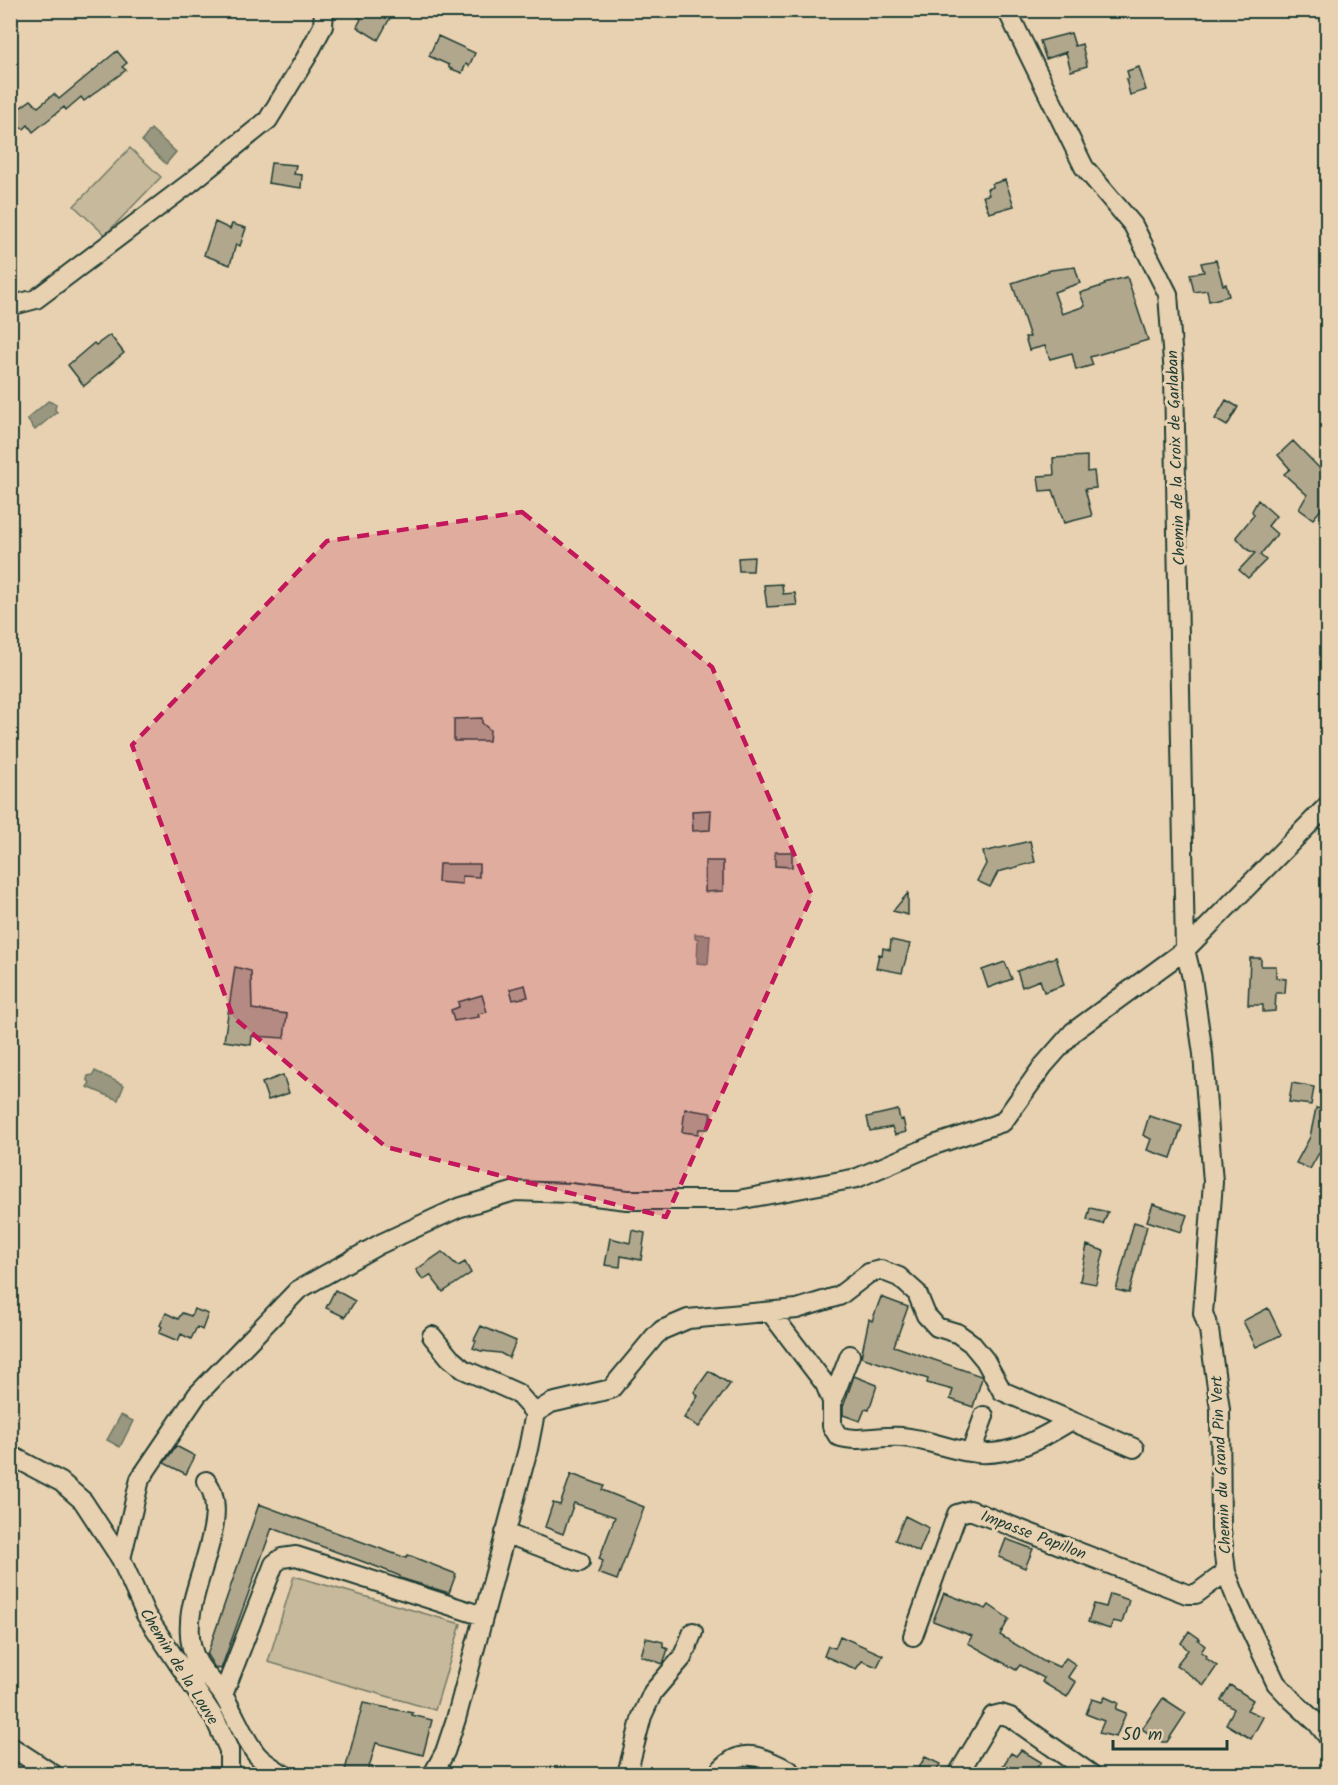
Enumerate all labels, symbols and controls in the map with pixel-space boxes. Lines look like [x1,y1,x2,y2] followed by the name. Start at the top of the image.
[1160,350,1193,566] street label: Chemin de la Croix de Garlaban
[1204,1374,1239,1555] street label: Chemin du Grand Pin Vert
[977,1504,1090,1567] street label: Impasse Papillon
[133,1603,225,1730] street label: Chemin de la Louve
[1113,1713,1227,1751] scale bar
[1122,1721,1162,1750] text: 50 m

